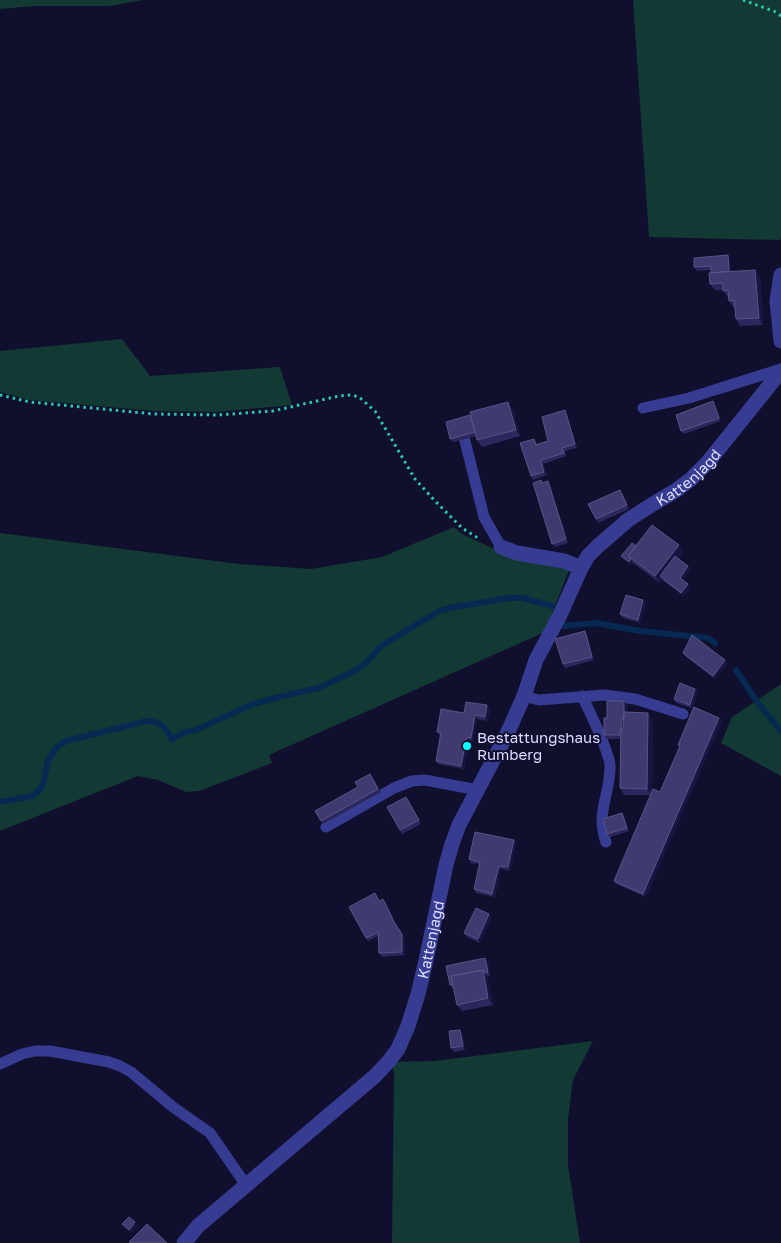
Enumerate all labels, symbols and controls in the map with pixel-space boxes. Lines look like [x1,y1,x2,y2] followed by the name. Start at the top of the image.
[652,445,724,509] street label: Kattenjagd
[477,728,600,763] place label: Bestattungshaus Rumberg
[461,740,473,752] marker: Bestattungshaus Rumberg
[413,899,447,980] street label: Kattenjagd

